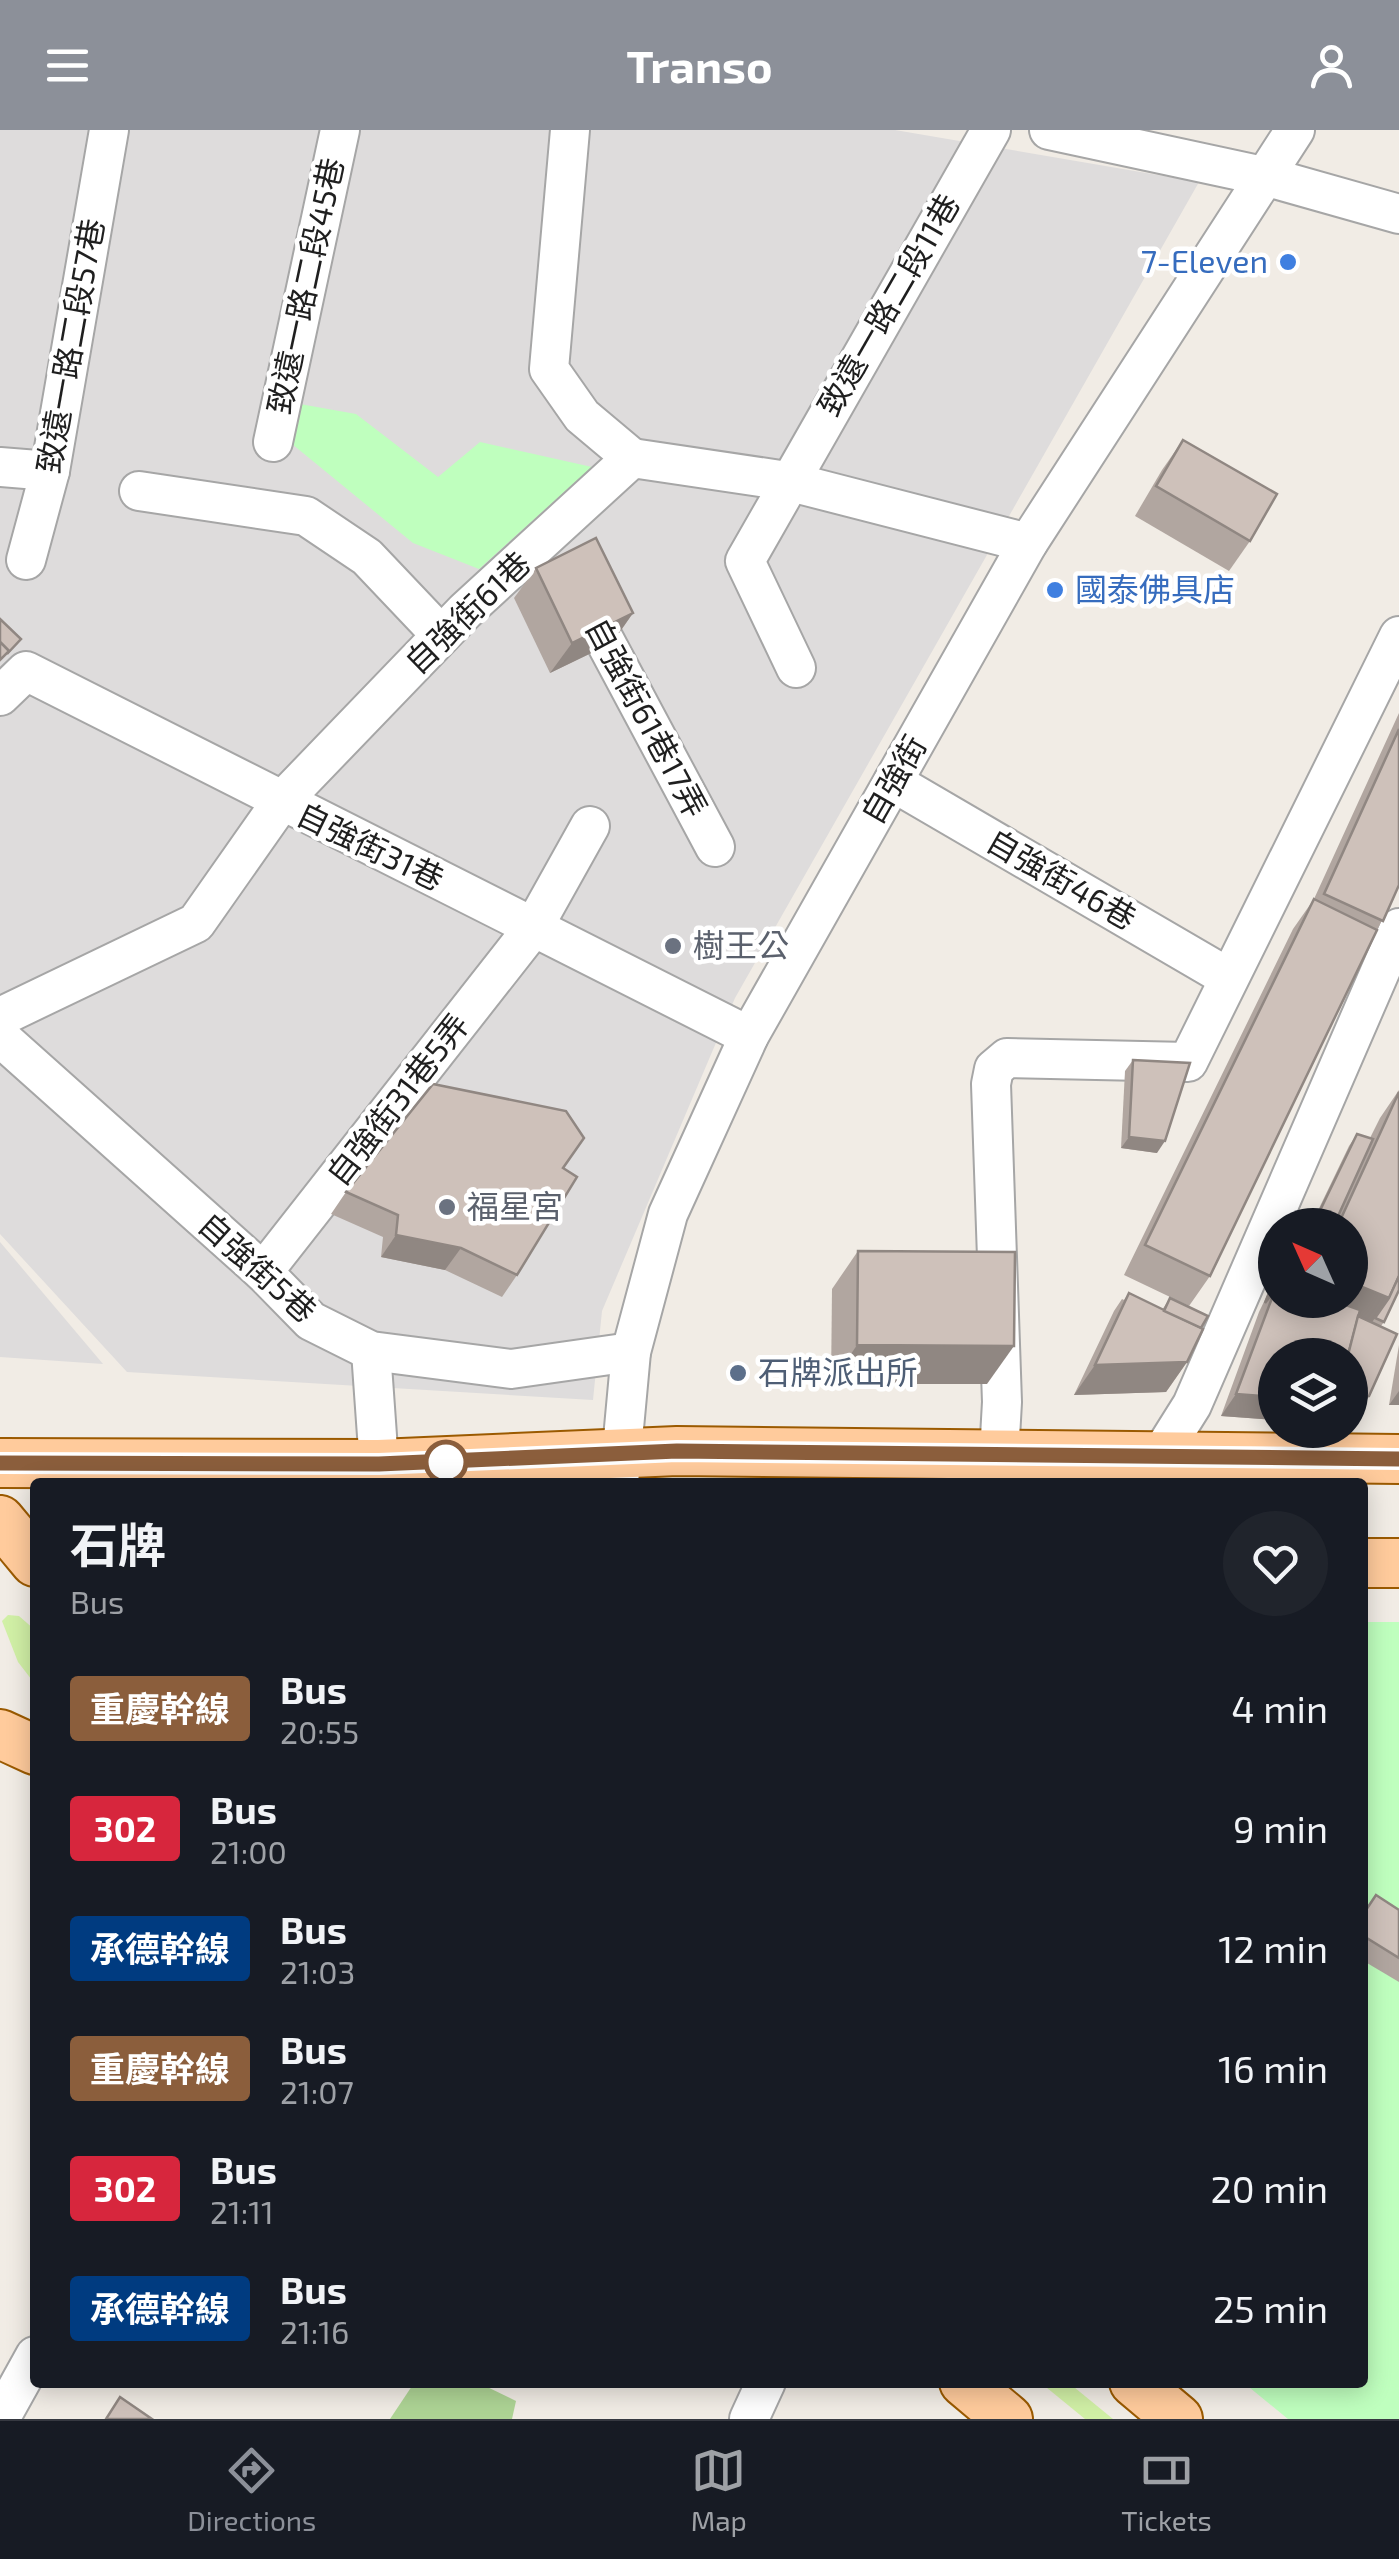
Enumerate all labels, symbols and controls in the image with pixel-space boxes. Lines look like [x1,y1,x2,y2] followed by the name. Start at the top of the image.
[40,38,95,93] icon: menu
[627,38,772,92] text: Transo
[1304,38,1359,93] icon: person
[258,154,350,417] street label: 致遠一路二段45巷
[808,186,966,422] street label: 致遠一路二段11巷
[28,216,110,476] street label: 致遠一路二段57巷
[1141,241,1268,279] place label: 7-Eleven
[1277,251,1299,273] marker: 7-Eleven
[396,543,537,680] street label: 自強街61巷
[1075,569,1235,607] place label: 國泰佛具店
[1044,579,1066,601] marker: 國泰佛具店
[579,611,716,823] street label: 自強街61巷17弄
[852,728,933,830] street label: 自強街
[291,793,450,897] street label: 自強街31巷
[981,820,1143,936] street label: 自強街46巷
[693,925,789,963] place label: 樹王公
[662,935,684,957] marker: 樹王公
[318,1005,475,1192] street label: 自強街31巷5弄
[467,1186,563,1224] place label: 福星宮
[436,1196,458,1218] marker: 福星宮
[192,1204,325,1329] street label: 自強街5巷
[1258,1208,1368,1318] north arrow
[1258,1208,1368,1448] map controls
[1258,1338,1368,1448] button: layers
[758,1352,918,1390] place label: 石牌派出所
[727,1362,749,1384] marker: 石牌派出所
[425,1441,467,1483] unlabelled marker
[1223,1511,1328,1616] button: heart
[70,1515,166,1573] text: 石牌
[70,1582,124,1620] text: Bus
[280,1666,347,1712] text: Bus
[1231,1685,1328,1731] text: 4 min
[90,1687,230,1729] text: 重慶幹線
[280,1712,359,1750] text: 20:55
[210,1786,277,1832] text: Bus
[1233,1805,1328,1851] text: 9 min
[94,1807,156,1849] text: 302
[210,1832,287,1870] text: 21:00
[280,1906,347,1952] text: Bus
[1218,1925,1328,1971] text: 12 min
[90,1927,230,1969] text: 承德幹線
[280,1952,355,1990] text: 21:03
[280,2026,347,2072] text: Bus
[1218,2045,1328,2091] text: 16 min
[90,2047,230,2089] text: 重慶幹線
[280,2072,354,2110] text: 21:07
[210,2146,277,2192] text: Bus
[1210,2165,1328,2211] text: 20 min
[94,2167,156,2209] text: 302
[210,2192,274,2230] text: 21:11
[280,2266,347,2312] text: Bus
[1213,2285,1328,2331] text: 25 min
[90,2287,230,2329] text: 承德幹線
[280,2312,349,2350] text: 21:16
[187,2443,316,2537] tab: Directions
[691,2443,747,2537] tab: Map
[1121,2443,1212,2537] tab: Tickets

